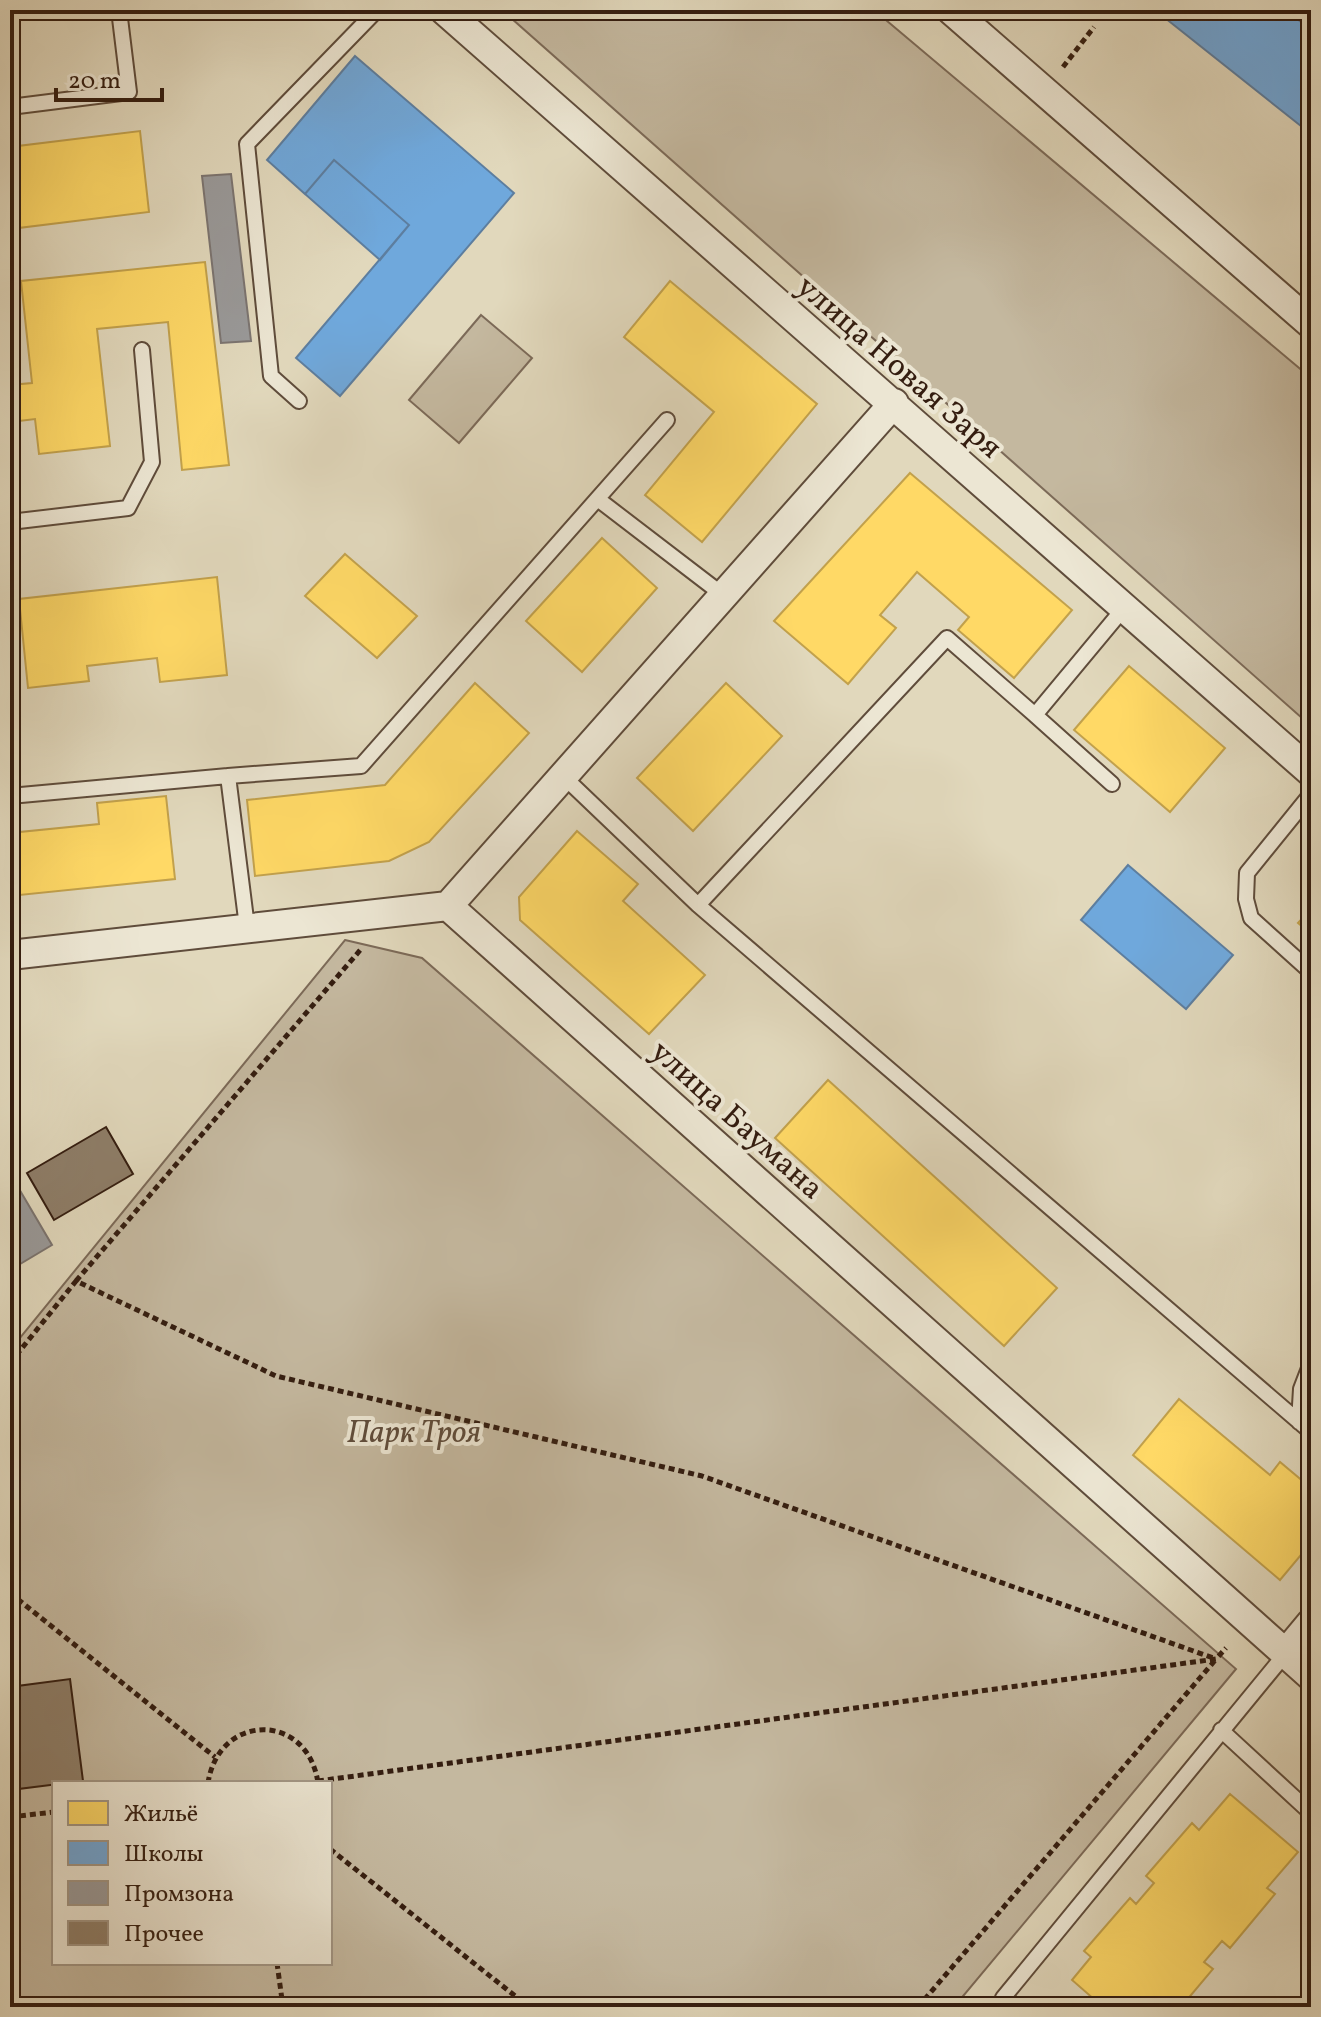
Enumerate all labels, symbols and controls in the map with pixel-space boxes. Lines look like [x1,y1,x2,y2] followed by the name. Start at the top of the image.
[56,52,162,102] scale bar
[68,65,121,99] text: 20 m
[786,266,1011,470] street label: улица Новая Заря
[640,1031,832,1211] street label: улица Баумана
[347,1412,481,1456] park label: Парк Троя
[52,1781,332,1965] legend
[124,1798,198,1832] text: Жильё
[124,1838,204,1872] text: Школы
[124,1878,234,1912] text: Промзона
[124,1918,204,1952] text: Прочее

